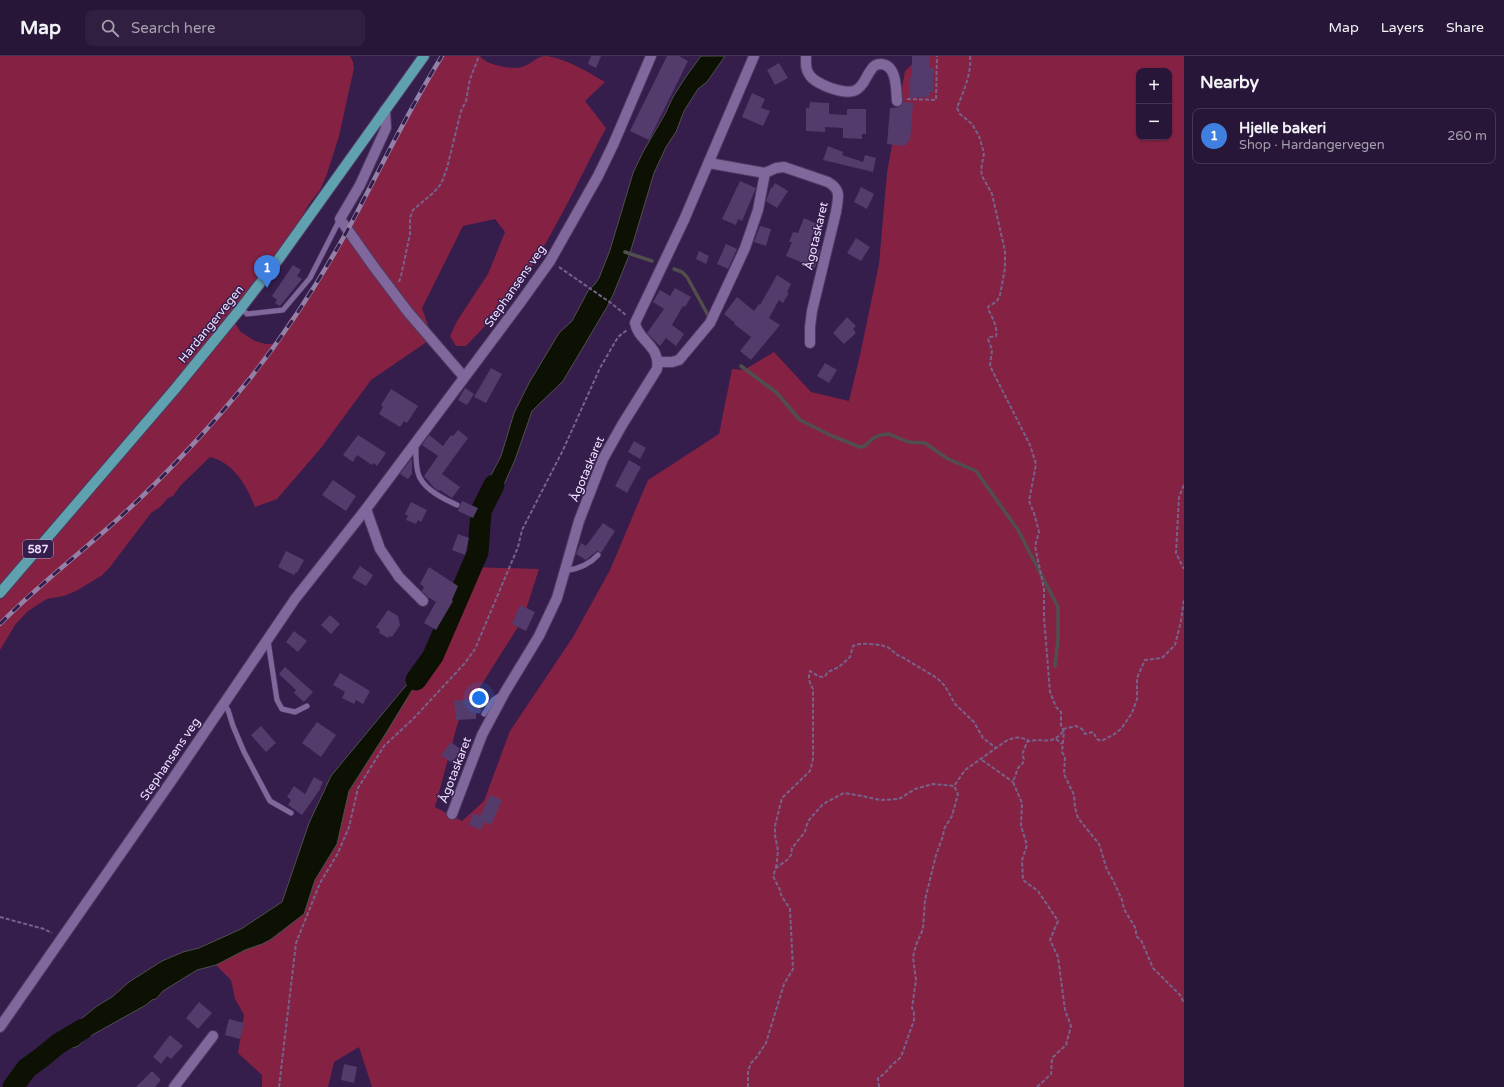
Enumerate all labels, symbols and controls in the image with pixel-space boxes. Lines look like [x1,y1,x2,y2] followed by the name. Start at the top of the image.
[85,10,365,46] search box
[20,17,61,39] text: Map
[99,17,121,39] icon: search
[131,19,215,37] text: Search here
[1329,19,1359,36] text: Map
[1381,19,1424,36] text: Layers
[1446,19,1484,36] text: Share
[1136,68,1172,140] map controls
[1136,68,1172,104] button: +
[1200,72,1259,93] text: Nearby
[1136,104,1172,140] button: −
[1239,119,1326,137] text: Hjelle bakeri
[1210,128,1218,144] text: 1
[1447,128,1487,144] text: 260 m
[1239,137,1385,153] text: Shop · Hardangervegen
[801,200,831,272] street label: Ågotaskaret
[482,242,548,330] street label: Stephansens veg
[254,255,280,288] pin: 1
[175,282,247,366] street label: Hardangervegen
[567,434,607,504] street label: Ågotaskaret
[23,540,53,558] road number: 587
[469,688,489,708] your location
[137,715,203,803] street label: Stephansens veg
[436,735,474,805] street label: Ågotaskaret

